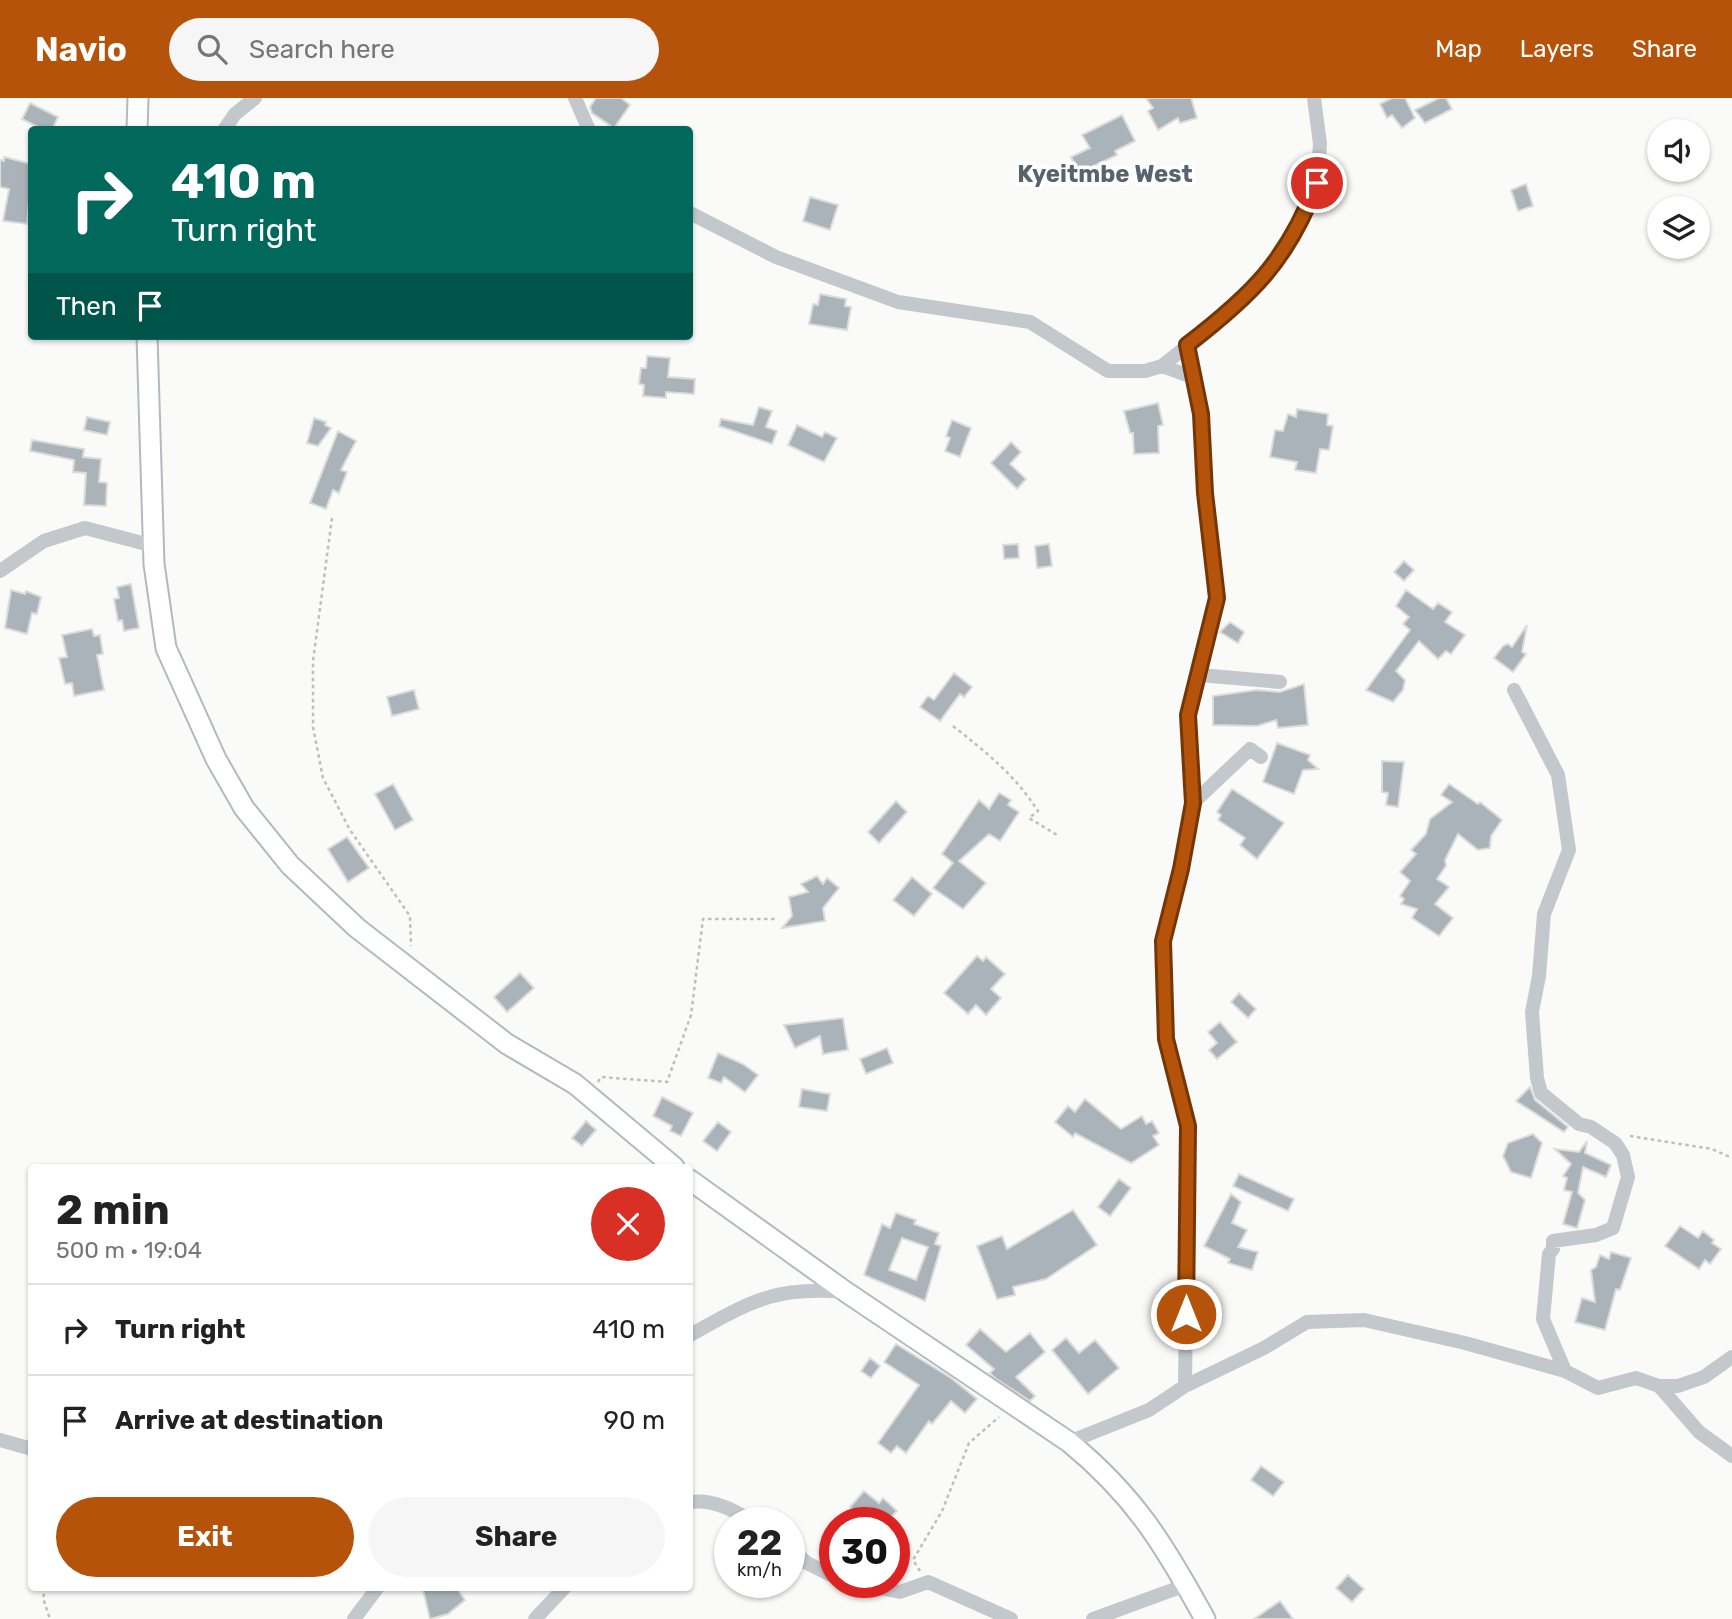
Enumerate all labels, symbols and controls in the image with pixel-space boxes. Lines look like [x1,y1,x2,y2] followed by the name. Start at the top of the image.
[169,18,659,81] search box
[35,30,127,69] text: Navio
[193,30,231,68] icon: search
[249,34,395,65] text: Search here
[1435,35,1482,63] text: Map
[1520,35,1594,63] text: Layers
[1632,35,1697,63] text: Share
[1647,119,1710,259] map controls
[1647,119,1710,182] button: sound
[171,152,316,210] text: 410 m
[1287,153,1347,213] pin
[56,154,147,245] icon: right
[1017,160,1193,188] district label: Kyeitmbe West
[1298,164,1336,202] icon: arrive
[1647,196,1710,259] button: layers
[171,211,316,249] text: Turn right
[131,287,169,325] icon: arrive
[56,291,117,322] text: Then
[56,1185,170,1235] text: 2 min
[591,1187,665,1261] button: close
[56,1236,202,1264] text: 500 m · 19:04
[1149,1277,1223,1351] position arrow
[56,1311,94,1349] icon: right
[115,1314,245,1345] text: Turn right
[592,1314,665,1345] text: 410 m
[56,1402,94,1440] icon: arrive
[115,1405,383,1436] text: Arrive at destination
[604,1405,665,1436] text: 90 m
[56,1497,354,1577] button: Exit
[368,1497,665,1577] button: Share
[819,1507,910,1598] speed limit sign: 30
[737,1522,782,1564] text: 22
[737,1559,782,1581] text: km/h

